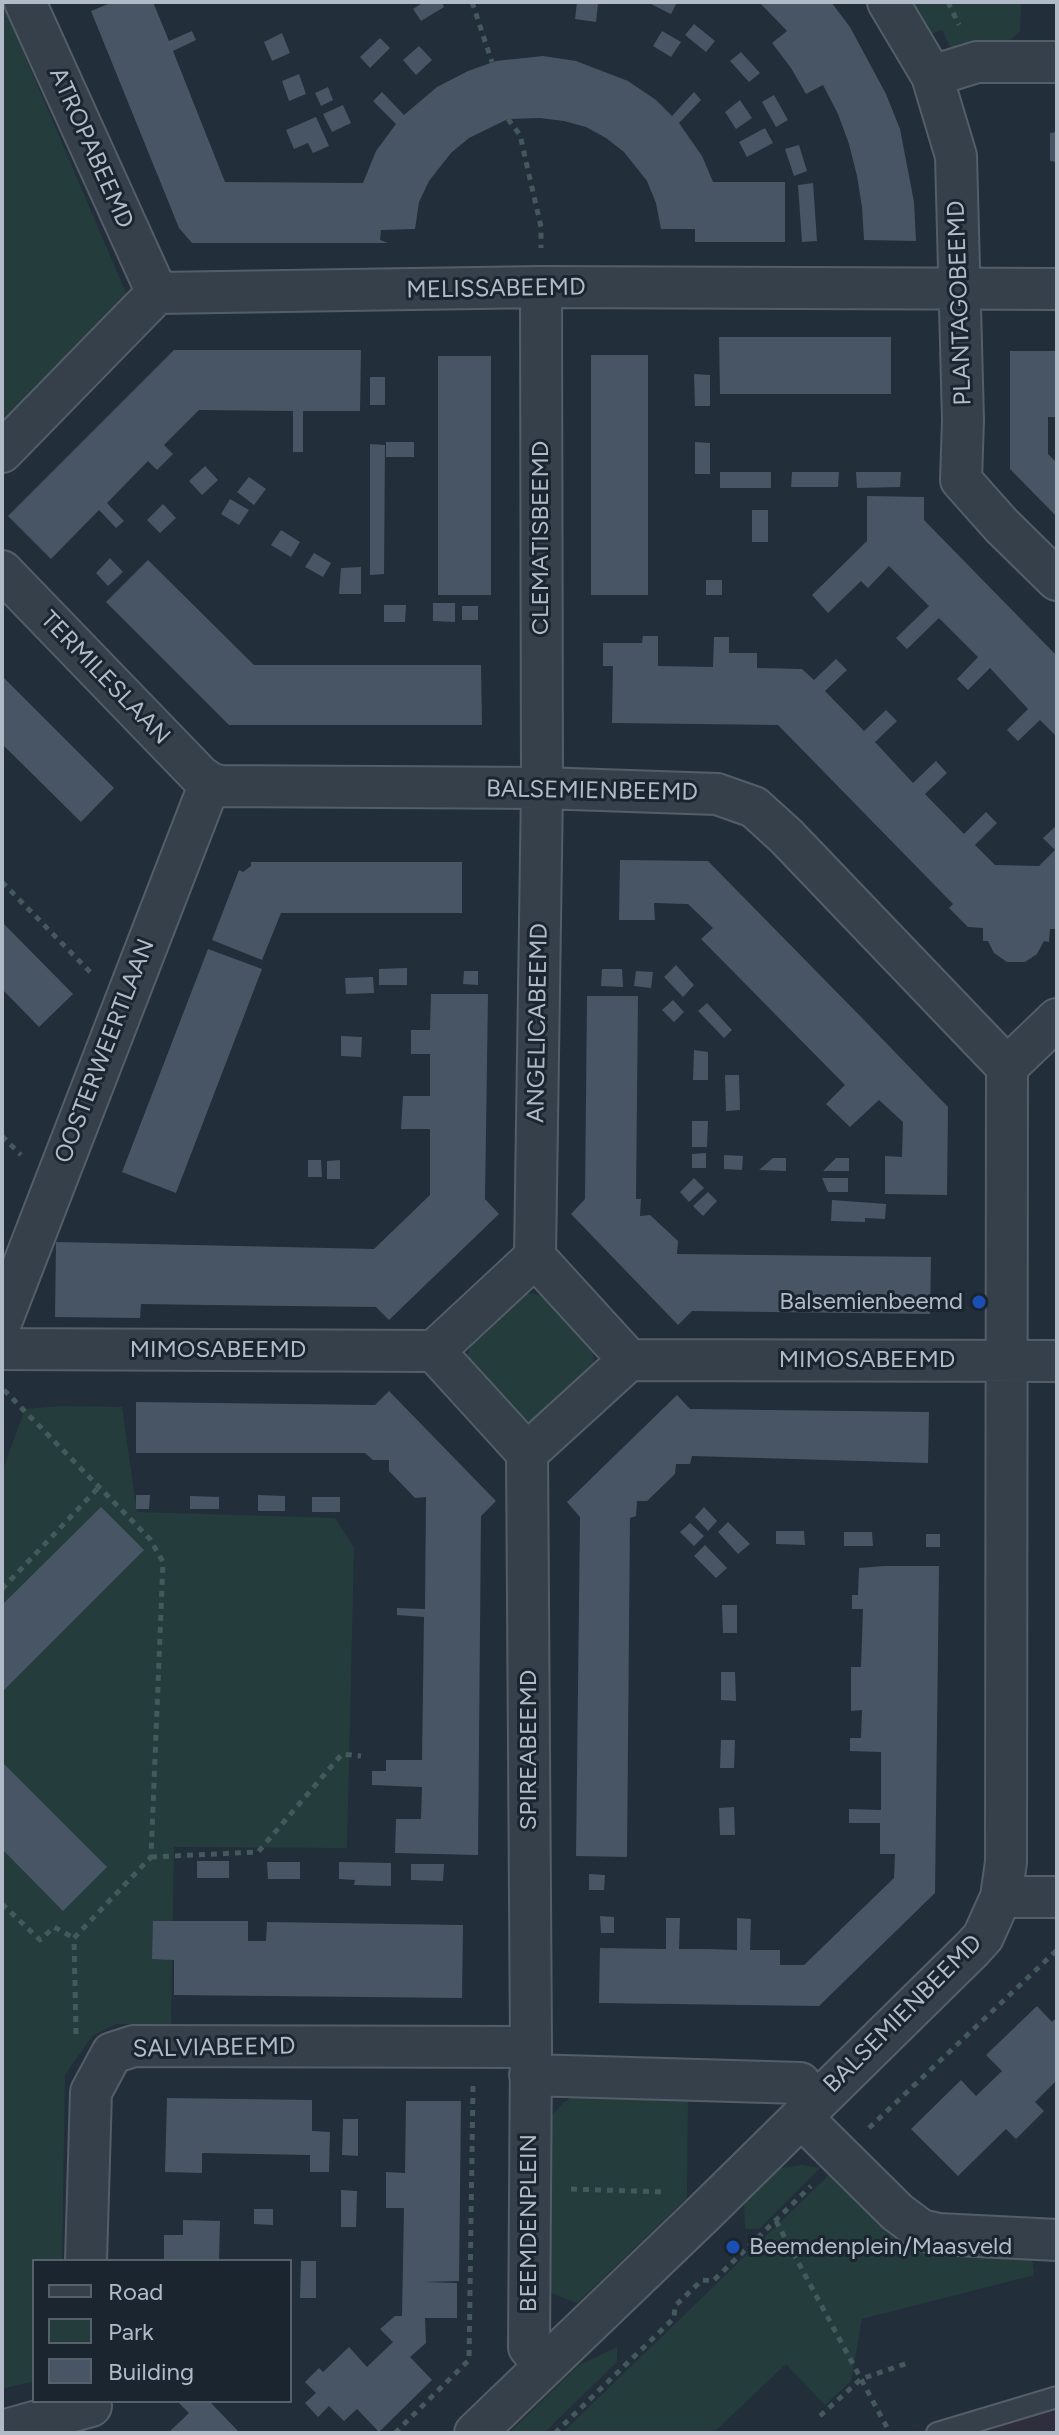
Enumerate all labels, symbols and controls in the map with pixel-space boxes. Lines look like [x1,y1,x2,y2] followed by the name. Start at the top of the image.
[43,63,139,233] street label: ATROPABEEMD
[942,200,978,406] street label: PLANTAGOBEEMD
[406,273,586,305] street label: MELISSABEEMD
[527,441,555,635] street label: CLEMATISBEEMD
[34,605,176,751] street label: TERMILESLAAN
[486,775,698,807] street label: BALSEMIENBEEMD
[522,923,554,1123] street label: ANGELICABEEMD
[49,935,161,1167] street label: OOSTERWEERTLAAN
[779,1288,963,1316] place label: Balsemienbeemd
[970,1293,988,1311] marker: Balsemienbeemd
[130,1336,306,1364] street label: MIMOSABEEMD
[779,1346,955,1374] street label: MIMOSABEEMD
[515,1670,543,1830] street label: SPIREABEEMD
[818,1929,988,2099] street label: BALSEMIENBEEMD
[132,2032,296,2064] street label: SALVIABEEMD
[515,2134,543,2312] street label: BEEMDENPLEIN
[749,2233,1012,2261] place label: Beemdenplein/Maasveld
[724,2238,742,2256] marker: Beemdenplein/Maasveld
[32,2259,292,2403] legend
[108,2277,163,2306] text: Road
[108,2317,154,2346] text: Park
[108,2357,194,2386] text: Building

